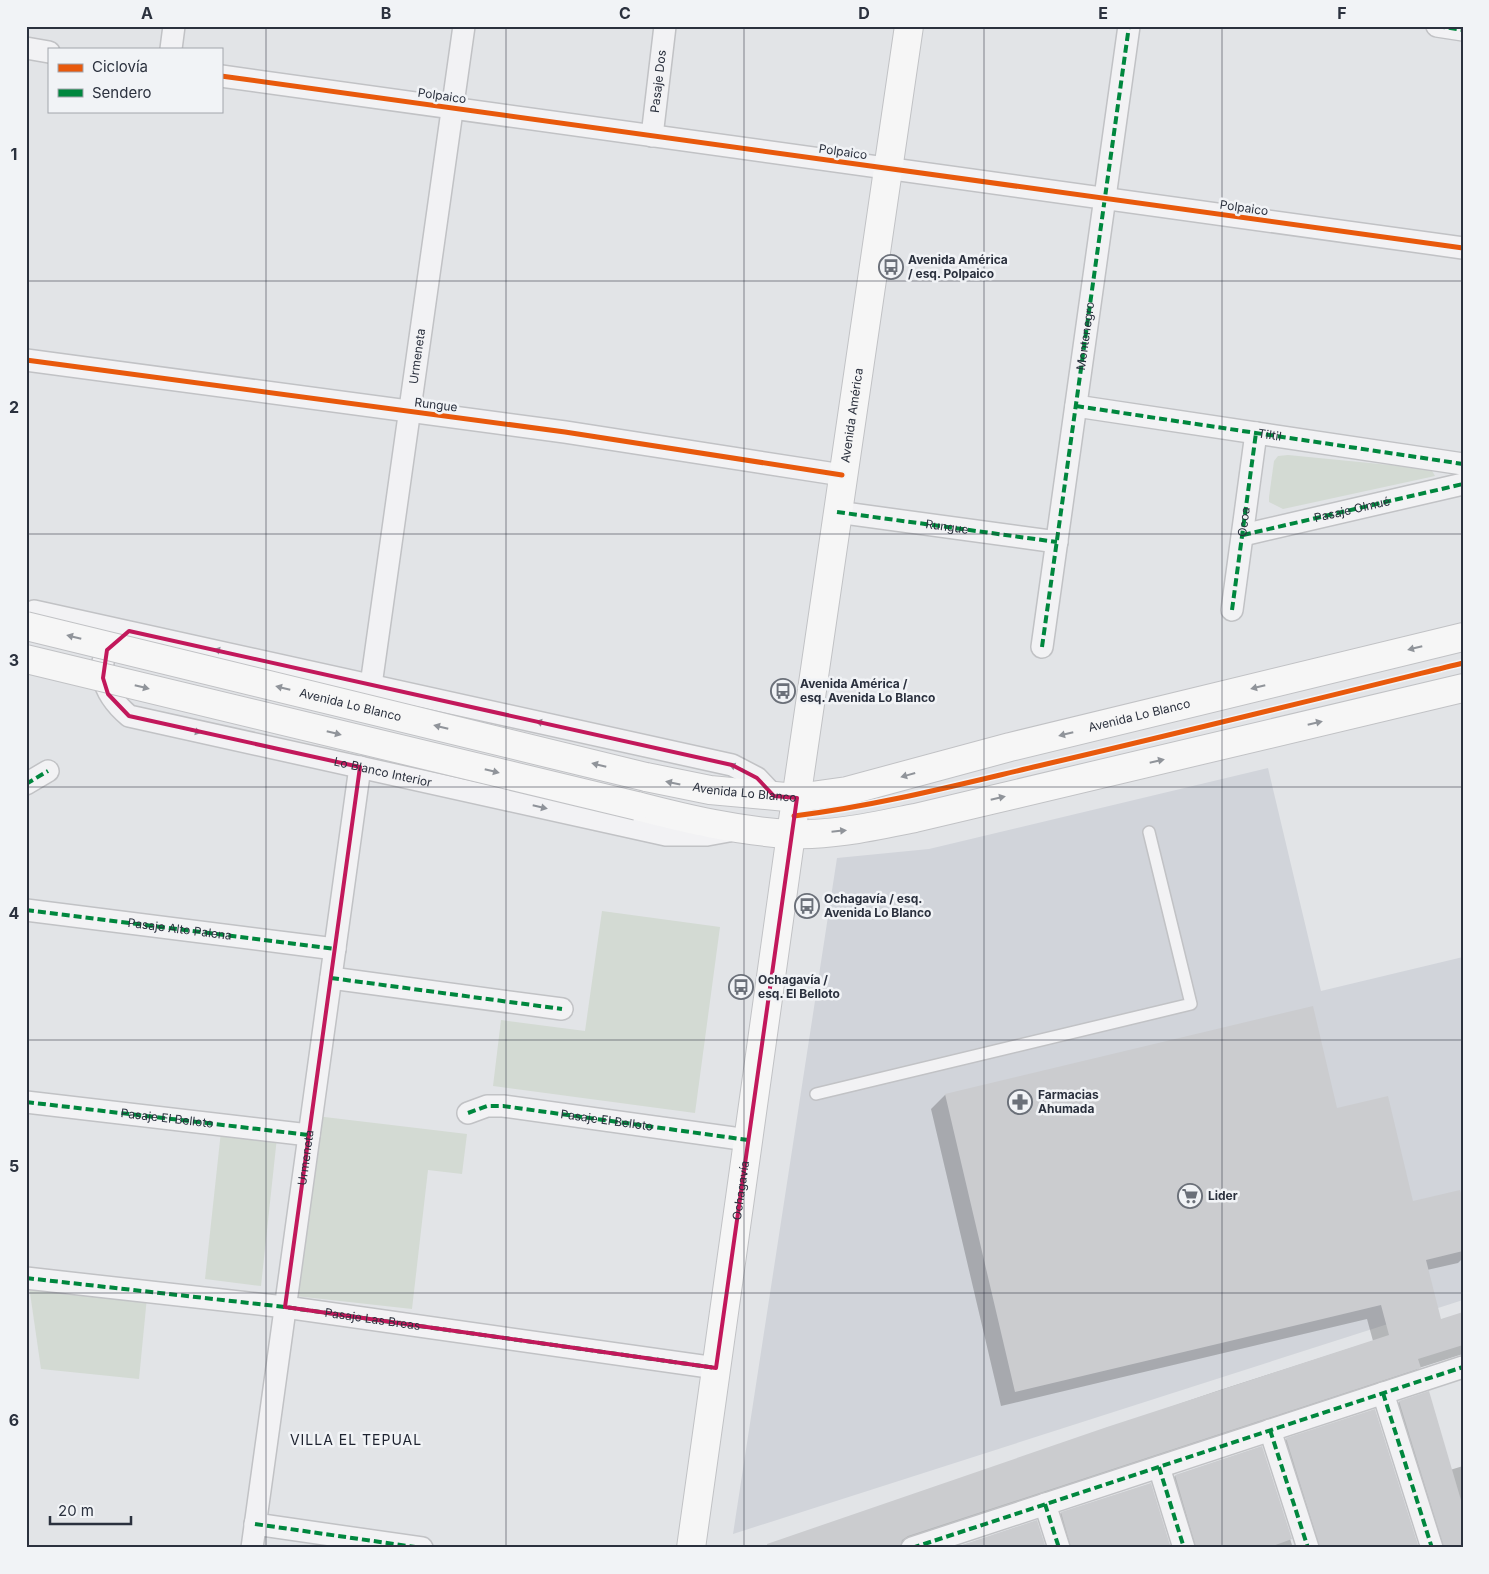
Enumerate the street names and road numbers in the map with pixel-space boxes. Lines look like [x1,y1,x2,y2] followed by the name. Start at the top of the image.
[647,49,669,113] street label: Pasaje Dos
[417,85,467,106] street label: Polpaico
[818,141,868,162] street label: Polpaico
[1219,197,1269,218] street label: Polpaico
[1073,301,1097,371] street label: Montenegro
[406,327,428,385] street label: Urmeneta
[837,367,866,464] street label: Avenida América
[414,394,458,415] street label: Rungue
[1257,425,1283,444] street label: Tiltil
[1313,493,1391,525] street label: Pasaje Olmué
[1234,506,1253,538] street label: Ocoa
[925,516,970,537] street label: Rungue
[298,685,403,724] street label: Avenida Lo Blanco
[1087,696,1192,735] street label: Avenida Lo Blanco
[333,754,434,790] street label: Lo Blanco Interior
[691,779,797,805] street label: Avenida Lo Blanco
[127,915,233,943] street label: Pasaje Alto Palena
[120,1105,214,1131] street label: Pasaje El Belloto
[560,1106,654,1134] street label: Pasaje El Belloto
[294,1129,317,1186] street label: Urmeneta
[729,1160,752,1221] street label: Ochagavía
[324,1305,421,1333] street label: Pasaje Las Breas

